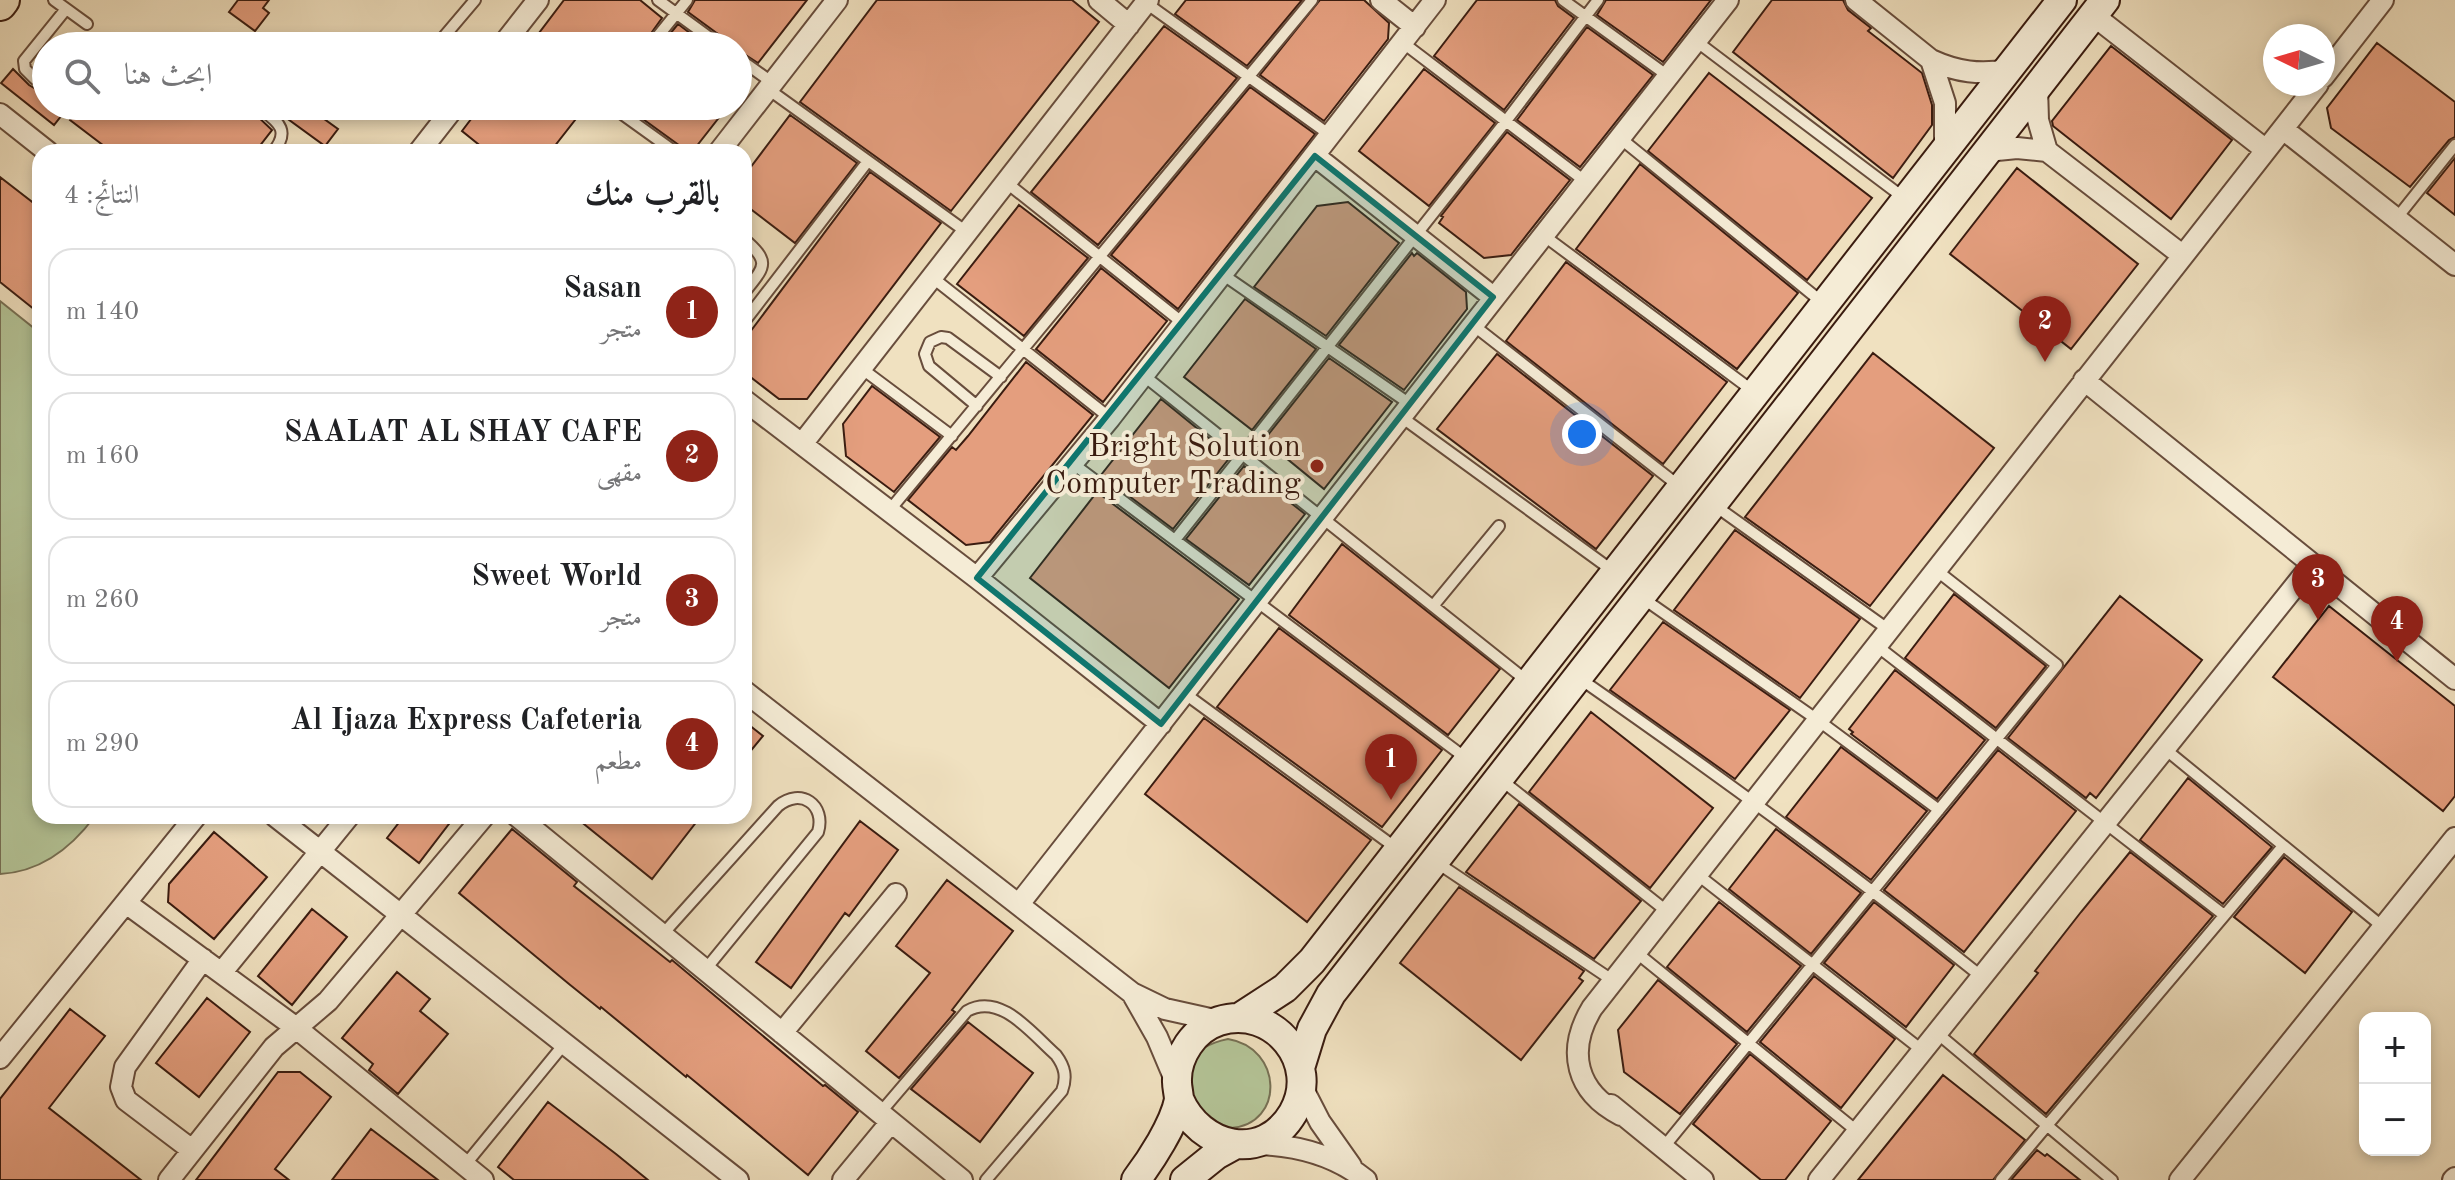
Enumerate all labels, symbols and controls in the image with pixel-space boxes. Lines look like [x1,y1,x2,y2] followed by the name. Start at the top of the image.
[2263,24,2335,96] north arrow
[32,32,752,120] search box
[60,54,104,98] icon: search
[124,61,212,91] text: ابحث هنا
[585,178,720,212] text: بالقرب منك
[64,183,139,209] text: النتائج: 4
[563,274,642,304] text: Sasan
[2019,296,2071,362] pin: 2
[66,299,139,325] text: 140 m
[684,299,700,325] text: 1
[601,317,642,343] text: متجر
[1562,414,1602,454] your location
[284,418,642,448] text: SAALAT AL SHAY CAFE
[1045,432,1301,501] place label: Bright Solution Computer Trading
[66,443,139,469] text: 160 m
[684,443,700,469] text: 2
[1308,457,1326,475] marker: Bright Solution Computer Trading
[597,461,642,487] text: مقهى
[2292,554,2344,620] pin: 3
[471,562,642,592] text: Sweet World
[66,587,139,613] text: 260 m
[684,587,700,613] text: 3
[2371,596,2423,662] pin: 4
[601,605,642,631] text: متجر
[290,706,642,736] text: Al Ijaza Express Cafeteria
[66,731,139,757] text: 290 m
[684,731,700,757] text: 4
[1365,734,1417,800] pin: 1
[594,749,642,775] text: مطعم
[2359,1012,2431,1156] map controls
[2359,1012,2431,1084] button: +
[2359,1084,2431,1156] button: −

